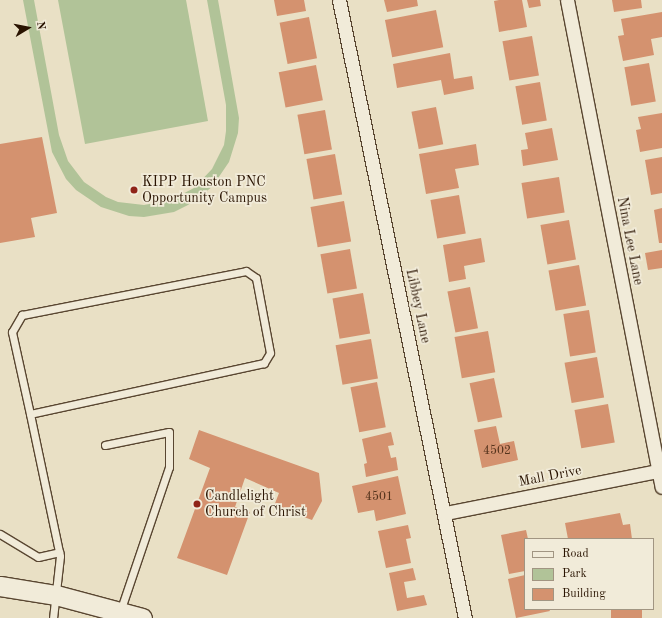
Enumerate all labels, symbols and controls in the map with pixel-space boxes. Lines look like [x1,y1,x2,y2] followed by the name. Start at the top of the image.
[8,8,48,48] north arrow
[34,21,46,31] text: N
[142,174,267,206] place label: KIPP Houston PNC Opportunity Campus
[129,185,139,195] marker: KIPP Houston PNC Opportunity Campus
[613,196,647,286] street label: Nina Lee Lane
[402,267,434,345] street label: Libbey Lane
[483,445,511,459] house number: 4502
[517,462,583,490] street label: Mall Drive
[205,488,306,520] place label: Candlelight Church of Christ
[365,491,393,505] house number: 4501
[192,499,202,509] marker: Candlelight Church of Christ
[524,538,654,610] legend
[562,548,589,560] text: Road
[562,568,587,580] text: Park
[562,588,606,600] text: Building

